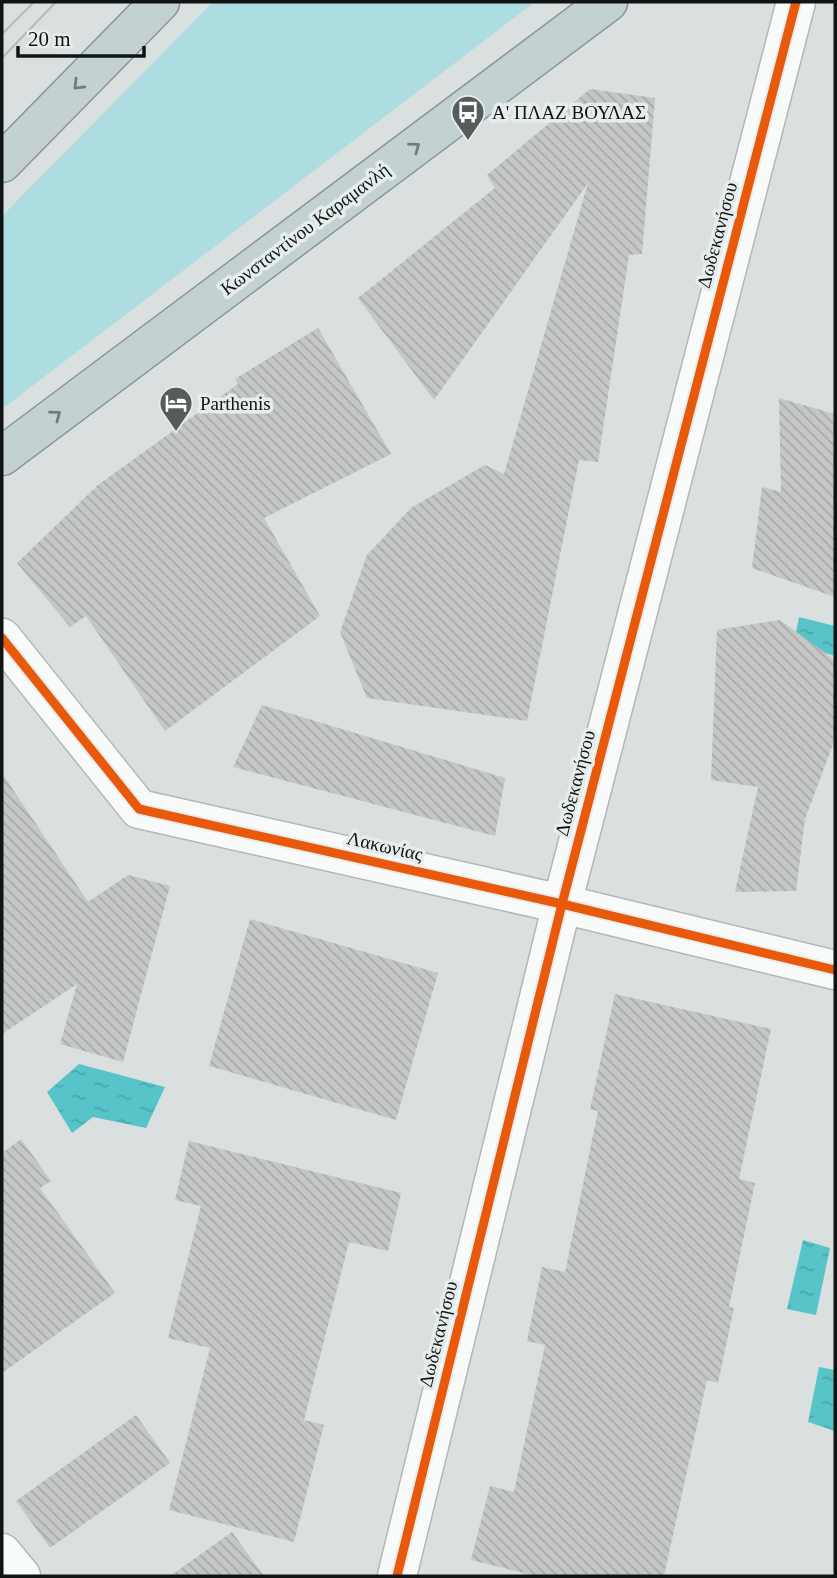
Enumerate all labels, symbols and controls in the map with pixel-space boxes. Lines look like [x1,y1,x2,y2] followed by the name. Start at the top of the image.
[18,14,144,58] scale bar
[28,27,71,51] text: 20 m
[73,77,86,90] one-way arrow
[449,93,487,142] bus stop icon: Α' ΠΛΑΖ ΒΟΥΛΑΣ
[492,102,646,123] place label: Α' ΠΛΑΖ ΒΟΥΛΑΣ
[407,142,420,155] one-way arrow
[217,159,393,299] street label: Κωνσταντίνου Καραμανλή
[693,180,741,290] street label: Δωδεκανήσου
[157,384,195,433] hotel icon: Parthenis
[200,393,271,414] place label: Parthenis
[49,411,61,424] one-way arrow
[551,728,599,838] street label: Δωδεκανήσου
[345,827,425,865] street label: Λακωνίας
[415,1279,461,1389] street label: Δωδεκανήσου

